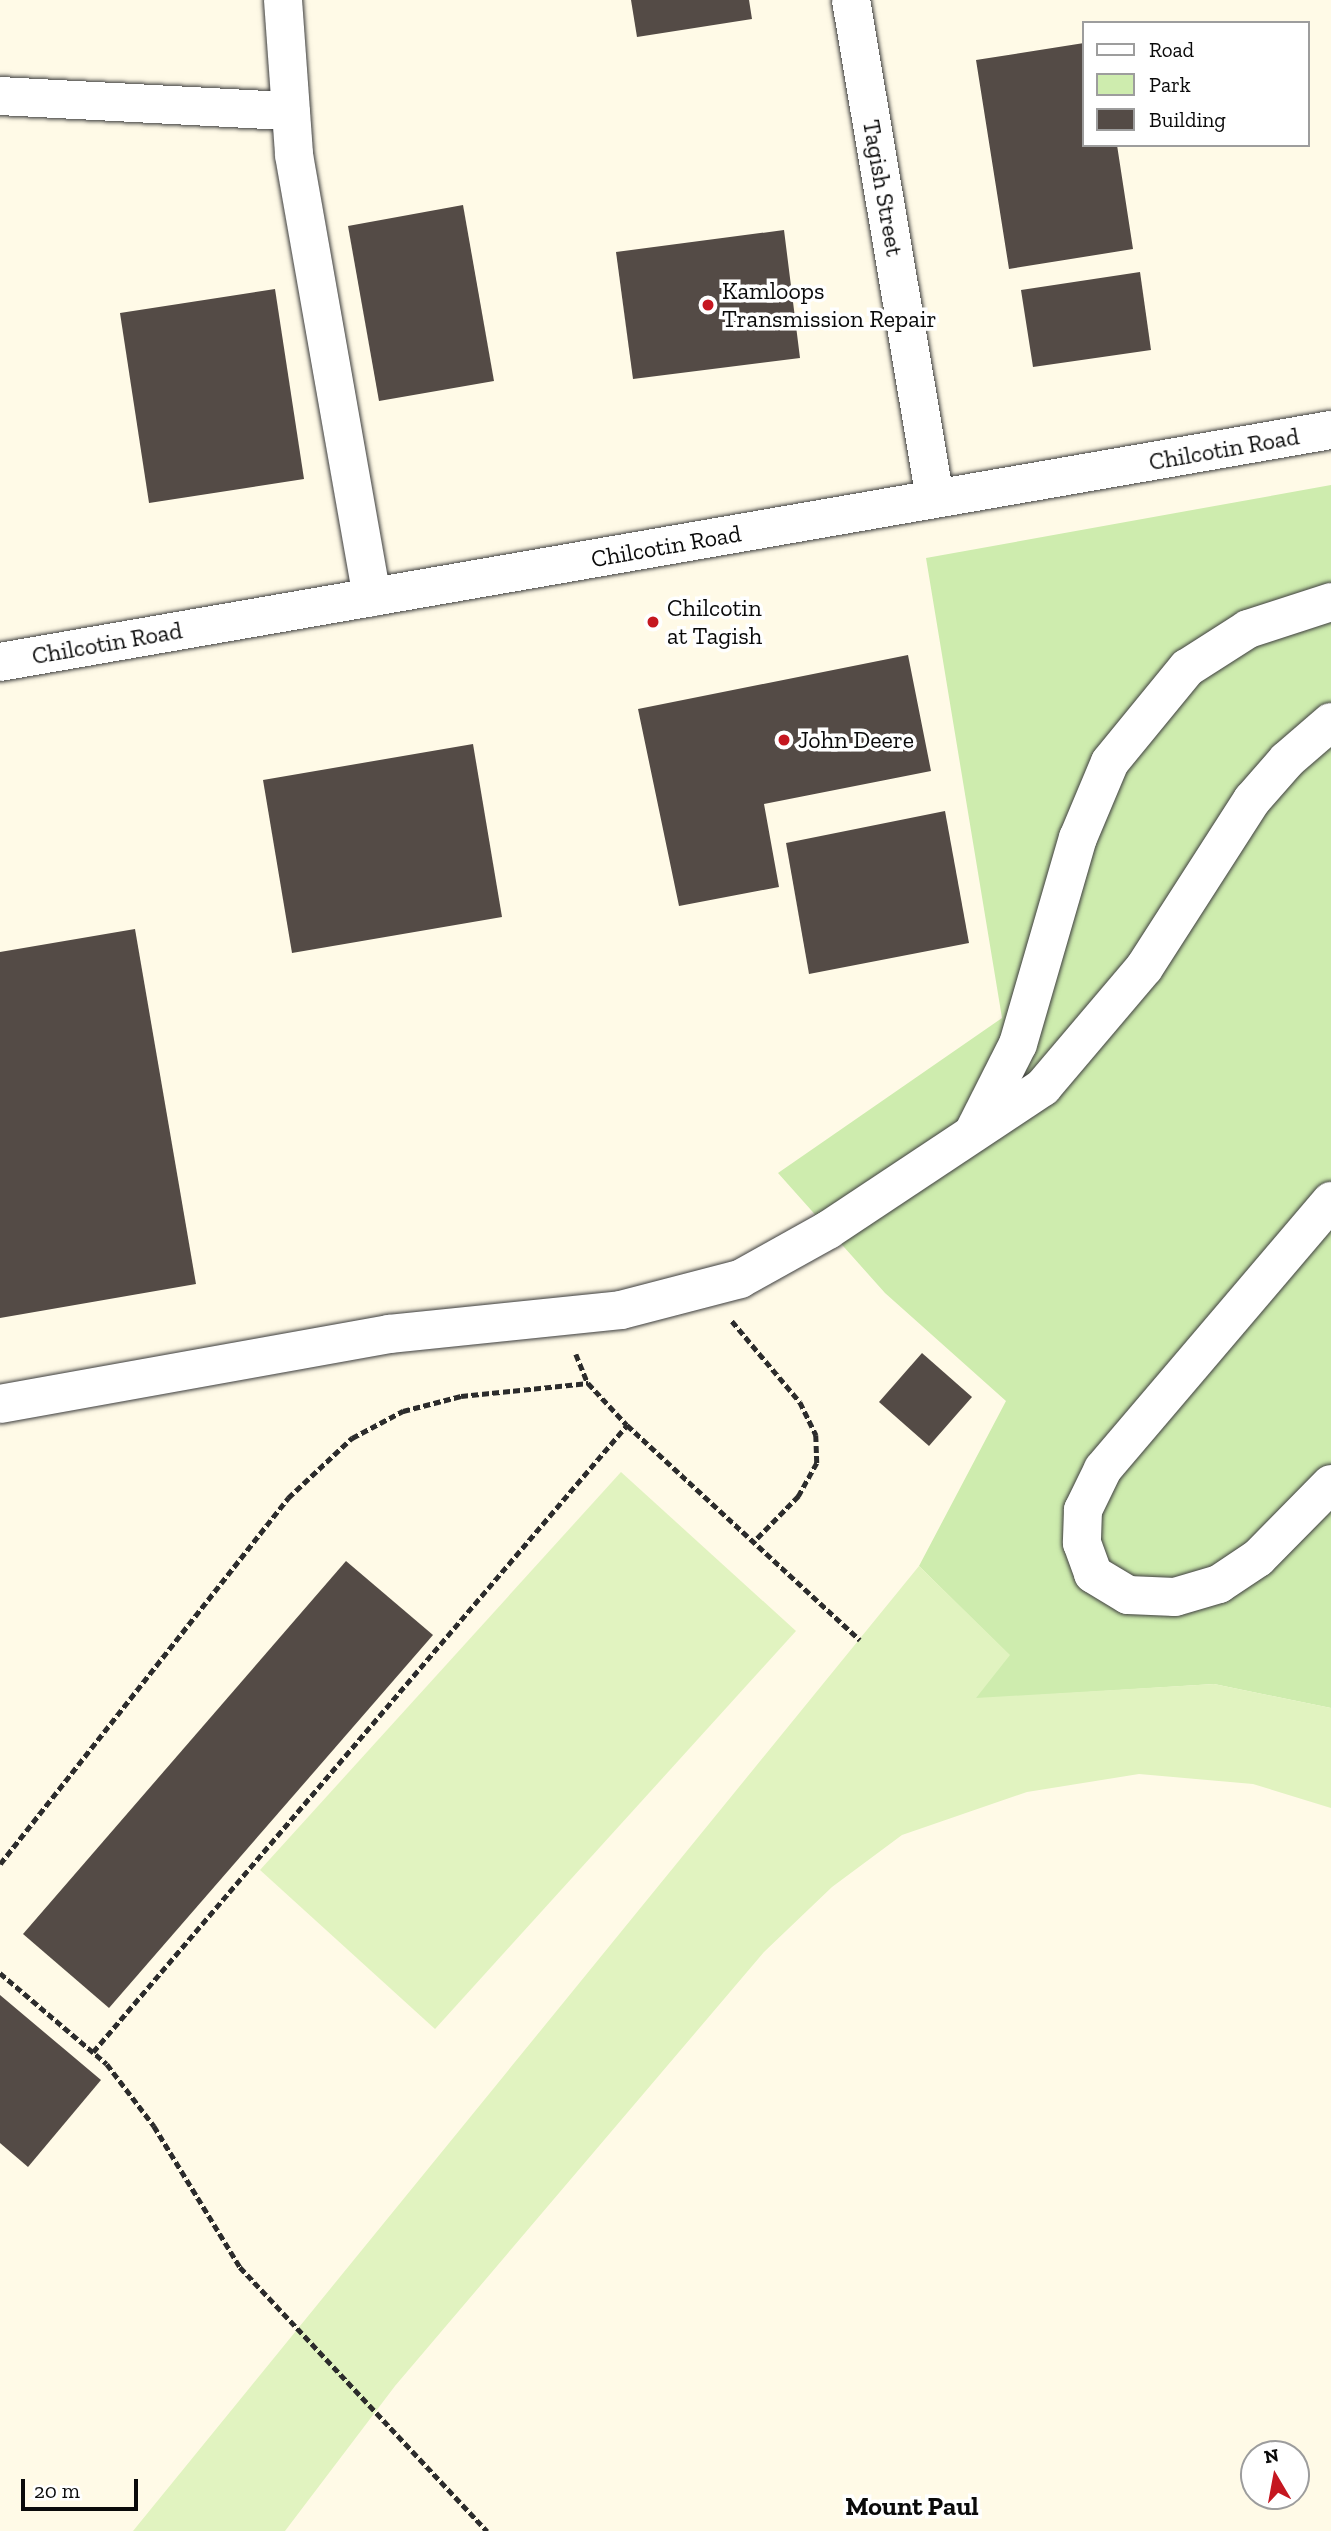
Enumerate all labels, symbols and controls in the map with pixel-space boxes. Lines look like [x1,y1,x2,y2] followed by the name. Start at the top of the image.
[1082,21,1310,147] legend
[1149,37,1194,62] text: Road
[1149,72,1191,97] text: Park
[1149,107,1226,132] text: Building
[857,117,909,259] street label: Tagish Street
[722,277,937,333] place label: Kamloops Transmission Repair
[700,297,716,313] marker: Kamloops Transmission Repair
[1147,422,1301,476] street label: Chilcotin Road
[589,519,743,573] street label: Chilcotin Road
[667,594,763,650] place label: Chilcotin at Tagish
[645,614,661,630] marker: Chilcotin at Tagish
[30,616,184,670] street label: Chilcotin Road
[798,726,914,754] place label: John Deere
[776,732,792,748] marker: John Deere
[1240,2440,1310,2510] north arrow
[1262,2443,1281,2468] text: N
[24,2464,142,2508] scale bar
[34,2478,80,2503] text: 20 m
[845,2491,979,2523] district label: Mount Paul

